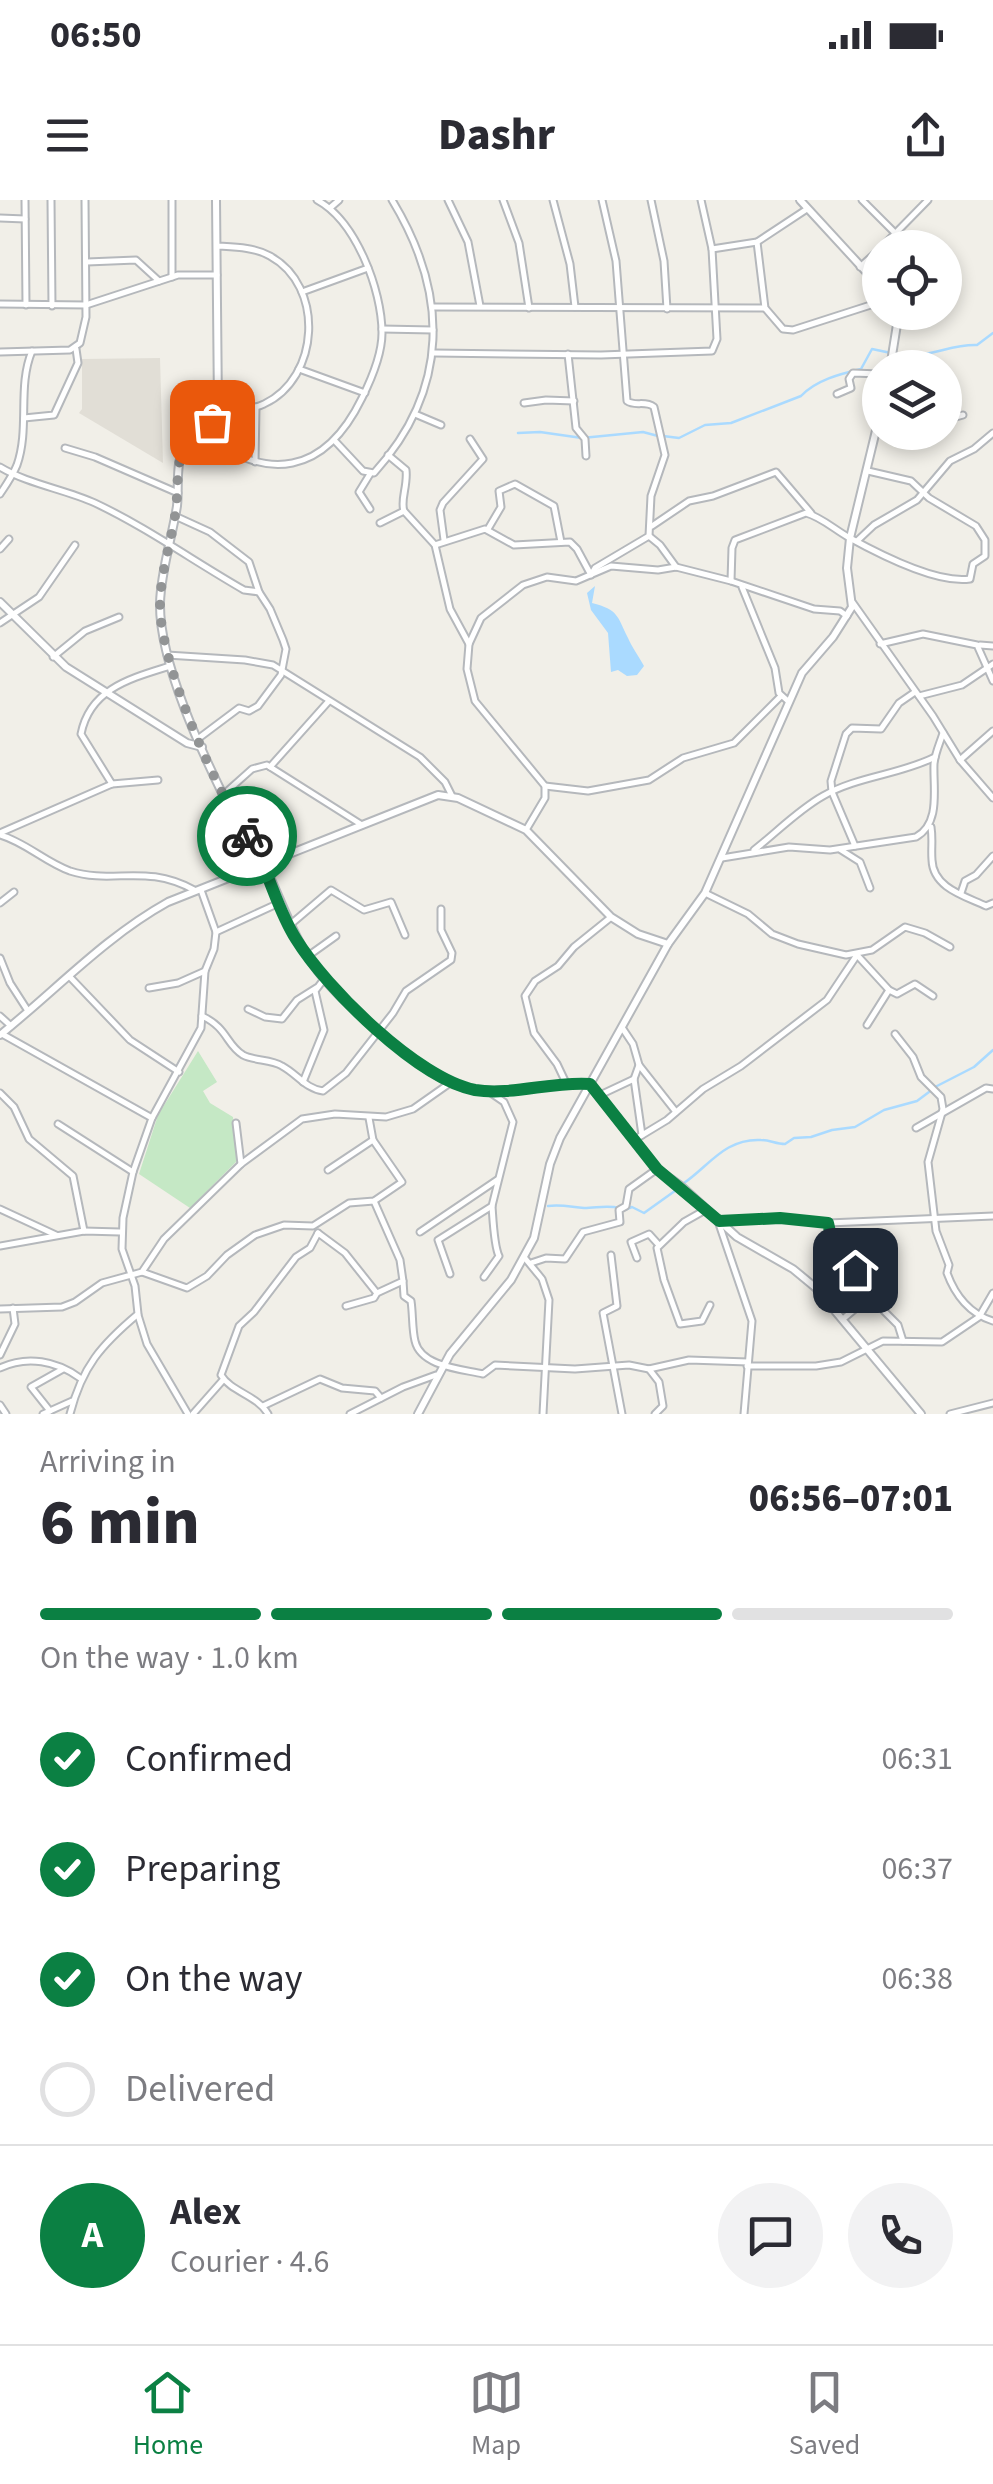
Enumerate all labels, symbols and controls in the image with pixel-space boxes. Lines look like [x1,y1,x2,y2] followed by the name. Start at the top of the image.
[50,8,142,62] text: 06:50
[438,103,555,167] text: Dashr
[40,108,95,163] icon: menu
[898,108,953,163] icon: share
[862,230,962,450] map controls
[862,230,962,330] button: locate
[862,350,962,450] button: layers
[170,380,255,465] pin
[185,395,240,450] icon: bag
[197,786,297,886] courier
[220,809,275,864] icon: bike
[813,1228,898,1313] pin
[828,1243,883,1298] icon: home
[40,1439,176,1485] text: Arriving in
[749,1472,953,1526] text: 06:56–07:01
[40,1476,200,1569] text: 6 min
[40,1635,299,1681] text: On the way · 1.0 km
[40,1732,95,1787] icon: check
[125,1732,293,1786] text: Confirmed
[881,1736,953,1782] text: 06:31
[40,1842,95,1897] icon: check
[125,1842,280,1896] text: Preparing
[881,1846,953,1892] text: 06:37
[40,1952,95,2007] icon: check
[125,1952,302,2006] text: On the way
[881,1956,953,2002] text: 06:38
[125,2062,275,2116] text: Delivered
[718,2183,823,2288] button: chat
[848,2183,953,2288] button: phone
[170,2185,241,2239] text: Alex
[82,2208,103,2262] text: A
[170,2239,330,2285] text: Courier · 4.6
[133,2365,203,2465] tab: Home
[469,2365,524,2465] tab: Map
[789,2365,860,2465] tab: Saved

